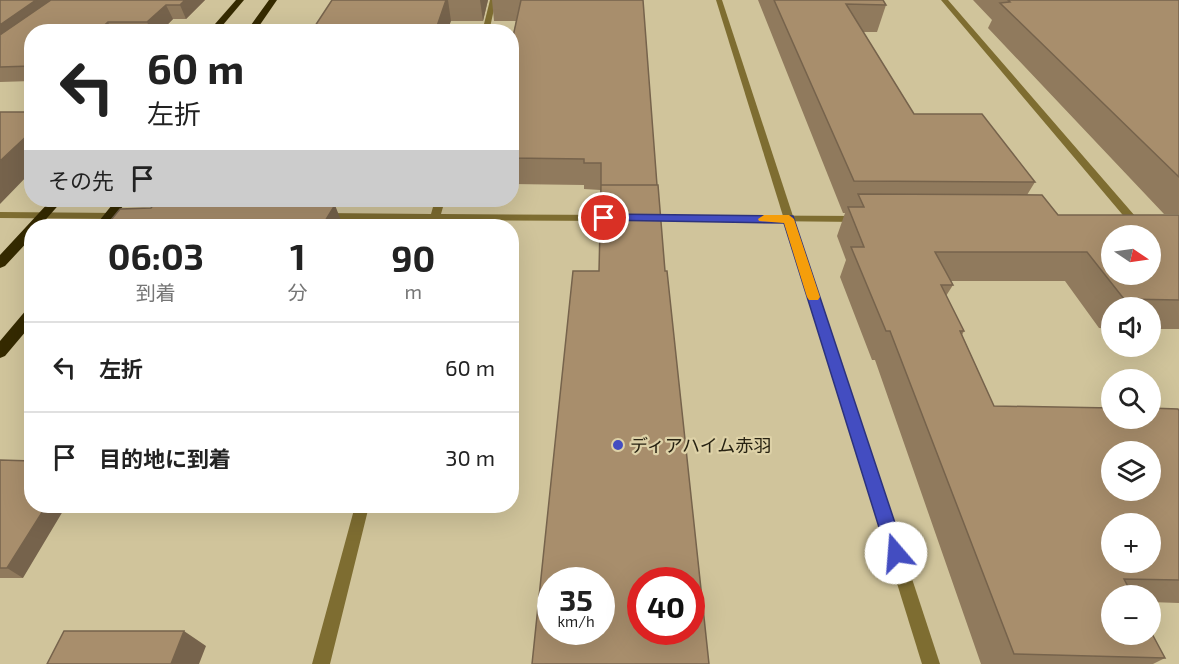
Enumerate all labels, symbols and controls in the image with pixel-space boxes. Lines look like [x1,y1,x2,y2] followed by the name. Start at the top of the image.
[147,42,244,92] text: 60 m
[48,48,126,126] icon: left
[147,97,201,129] text: 左折
[126,162,159,195] icon: arrive
[48,167,114,193] text: その先
[578,192,629,243] pin
[587,201,620,234] icon: arrive
[1101,225,1161,285] north arrow
[1101,225,1161,645] map controls
[108,234,204,277] text: 06:03
[290,234,305,277] text: 1
[391,236,435,279] text: 90
[405,279,422,303] text: m
[136,280,176,304] text: 到着
[288,280,308,304] text: 分
[1101,297,1161,357] button: sound
[48,351,81,384] icon: left
[445,354,495,380] text: 60 m
[99,355,143,381] text: 左折
[1101,369,1161,429] button: search
[630,434,771,456] place label: ディアハイム赤羽
[611,438,625,452] marker: ディアハイム赤羽
[48,441,81,474] icon: arrive
[1101,441,1161,501] button: layers
[445,444,495,470] text: 30 m
[99,445,231,471] text: 目的地に到着
[1101,513,1161,573] button: +
[864,521,928,585] position arrow
[627,567,705,645] speed limit sign: 40
[559,581,593,617] text: 35
[1101,585,1161,645] button: −
[557,612,595,630] text: km/h

